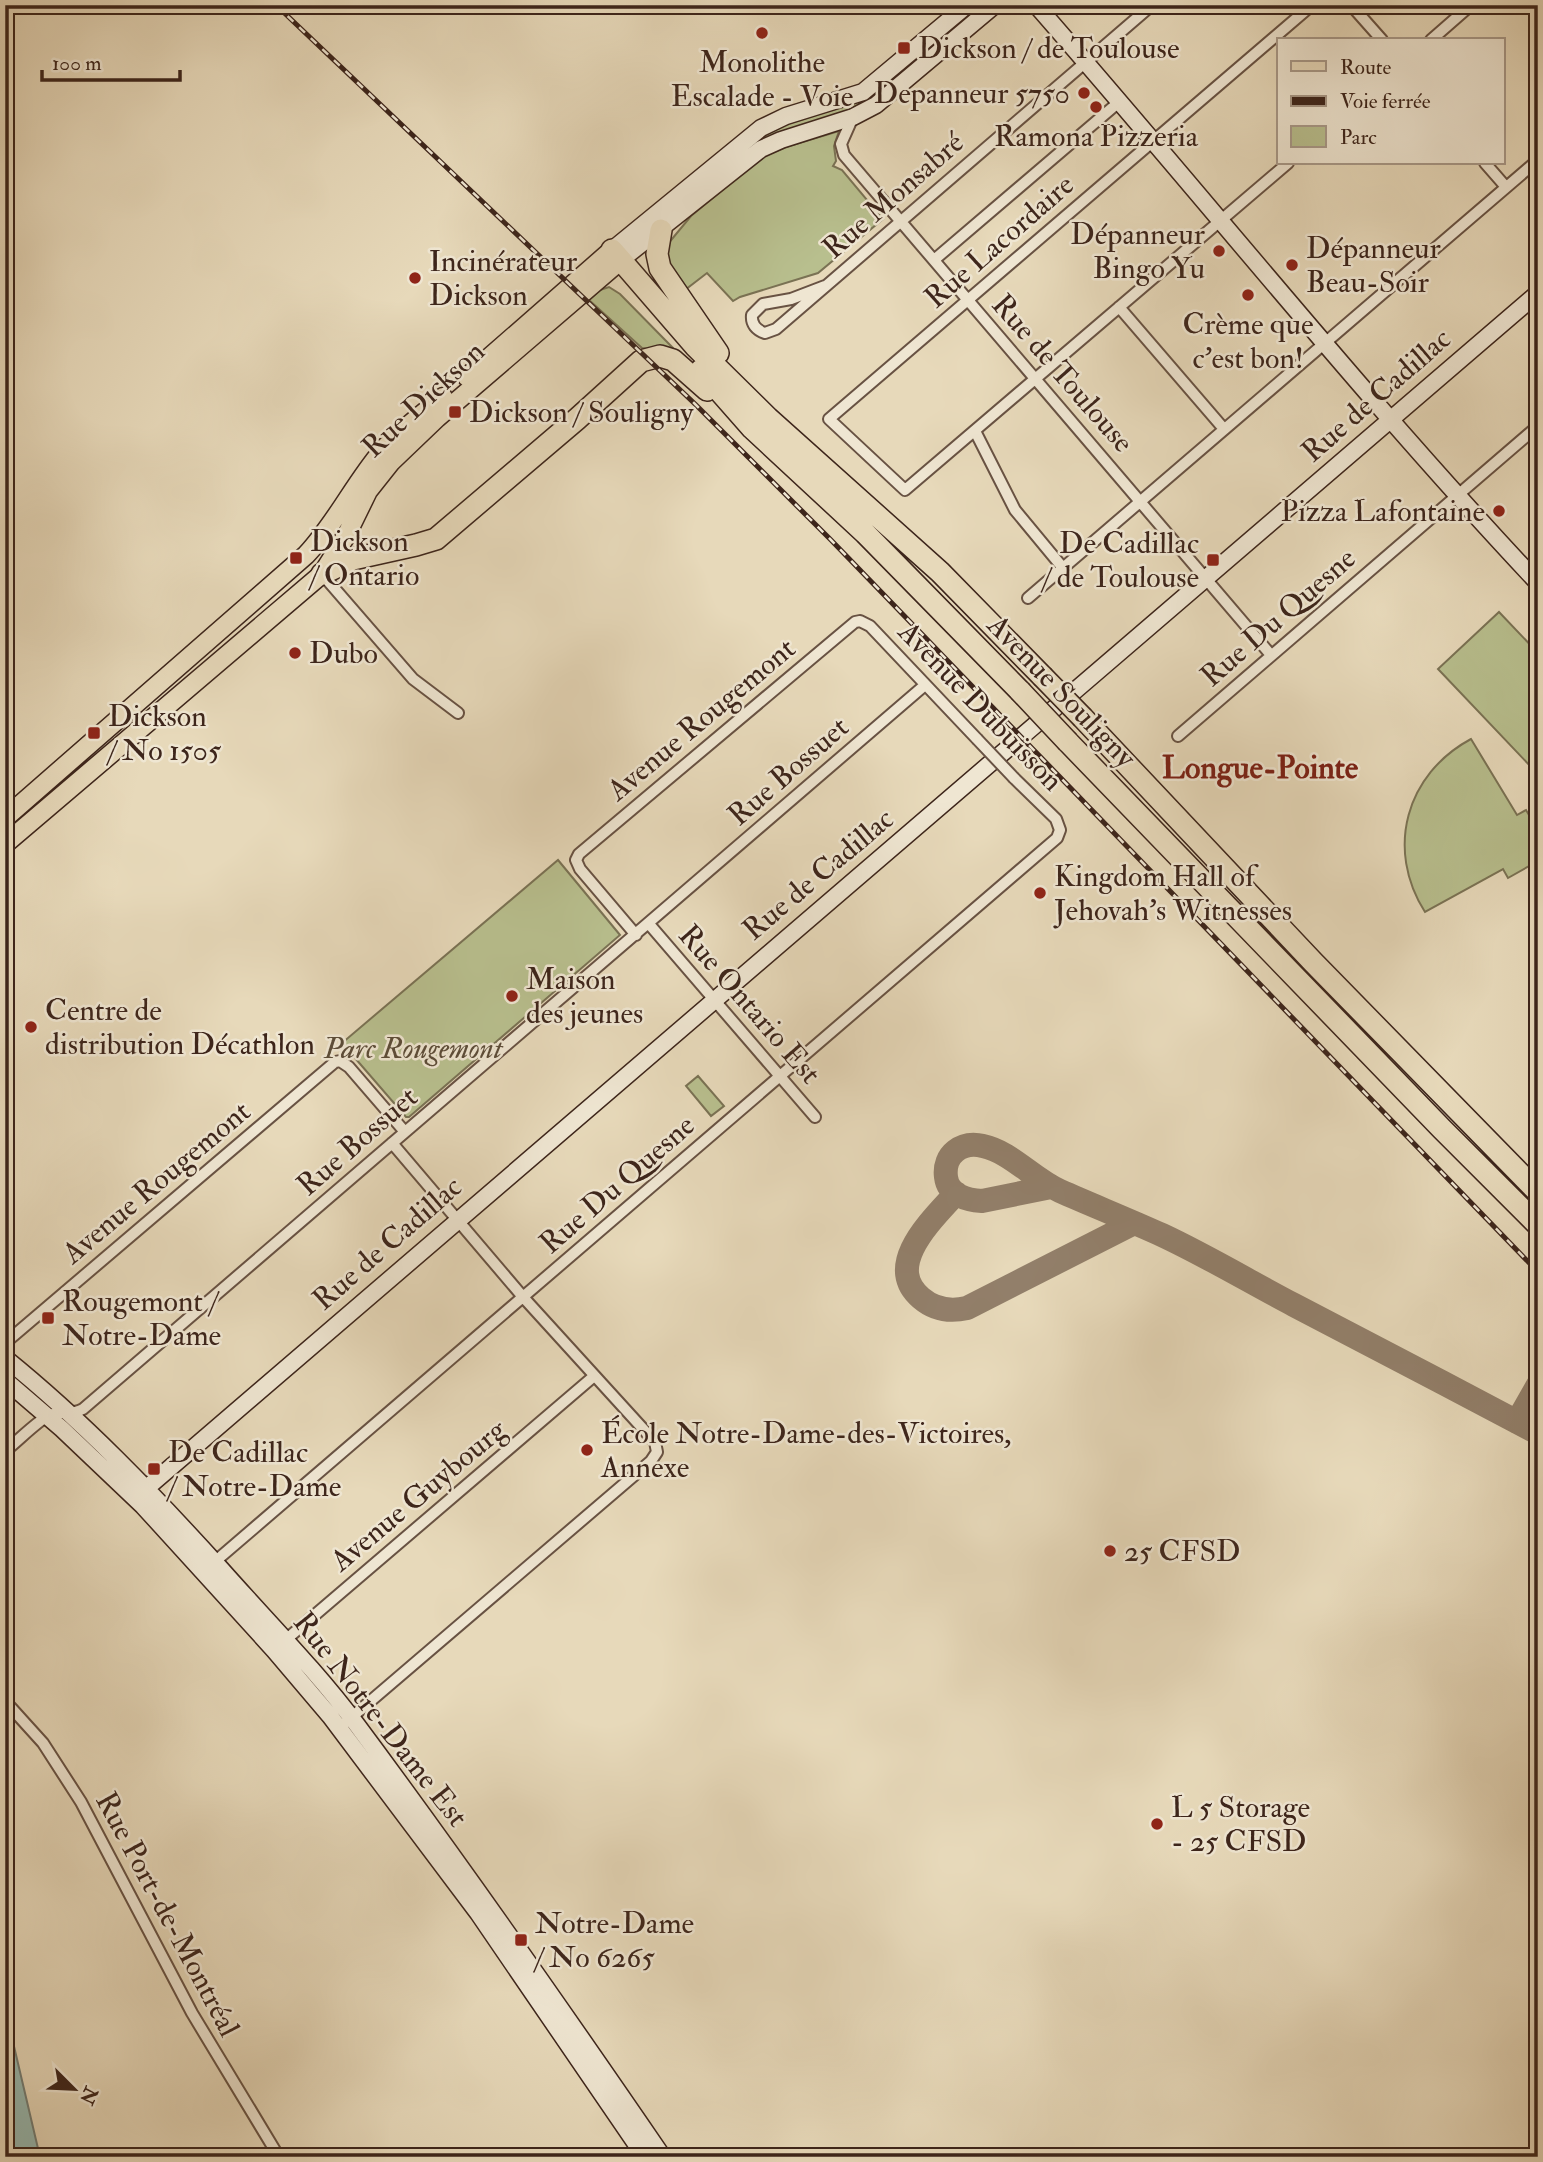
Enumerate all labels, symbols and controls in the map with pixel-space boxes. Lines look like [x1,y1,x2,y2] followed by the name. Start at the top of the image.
[754,25,770,41] marker: Monolithe Escalade - Voie
[918,30,1179,67] place label: Dickson / de Toulouse
[42,38,180,82] scale bar
[1277,38,1504,164] legend
[896,40,912,56] marker: Dickson / de Toulouse
[671,44,853,115] place label: Monolithe Escalade - Voie
[52,50,102,77] text: 100 m
[1340,54,1392,81] text: Route
[874,75,1070,112] place label: Depanneur 5750
[1076,85,1092,101] marker: Depanneur 5750
[1340,88,1431,115] text: Voie ferrée
[1088,99,1104,115] marker: Ramona Pizzeria
[994,118,1199,155] place label: Ramona Pizzeria
[815,124,972,267] street label: Rue Monsabré
[1340,124,1377,151] text: Parc
[917,166,1082,316] street label: Rue Lacordaire
[1070,216,1205,287] place label: Dépanneur Bingo Yu
[1306,230,1441,301] place label: Dépanneur Beau-Soir
[429,243,577,314] place label: Incinérateur Dickson
[1211,243,1227,259] marker: Dépanneur Bingo Yu
[1284,257,1300,273] marker: Dépanneur Beau-Soir
[407,270,423,286] marker: Incinérateur Dickson
[984,287,1141,460] street label: Rue de Toulouse
[1240,287,1256,303] marker: Crème que c'est bon!
[1182,306,1314,377] place label: Crème que c'est bon!
[1294,320,1459,470] street label: Rue de Cadillac
[354,333,492,465] street label: Rue Dickson
[469,394,694,431] place label: Dickson / Souligny
[447,404,463,420] marker: Dickson / Souligny
[1281,493,1485,530] place label: Pizza Lafontaine
[1491,503,1507,519] marker: Pizza Lafontaine
[308,523,419,594] place label: Dickson / Ontario
[1041,525,1199,596] place label: De Cadillac / de Toulouse
[1193,540,1363,695] street label: Rue Du Quesne
[288,550,304,566] marker: Dickson / Ontario
[1205,552,1221,568] marker: De Cadillac / de Toulouse
[979,606,1144,776] street label: Avenue Souligny
[890,613,1071,799] street label: Avenue Dubuisson
[599,630,803,809] street label: Avenue Rougemont
[309,635,378,672] place label: Dubo
[287,645,303,661] marker: Dubo
[106,698,222,769] place label: Dickson / No 1505
[720,709,857,834] street label: Rue Bossuet
[86,725,102,741] marker: Dickson / No 1505
[1162,748,1359,788] district label: Longue-Pointe
[735,800,901,948] street label: Rue de Cadillac
[1053,858,1292,929] place label: Kingdom Hall of Jehovah's Witnesses
[1032,885,1048,901] marker: Kingdom Hall of Jehovah's Witnesses
[670,917,829,1092] street label: Rue Ontario Est
[526,961,643,1032] place label: Maison des jeunes
[504,988,520,1004] marker: Maison des jeunes
[45,992,315,1063] place label: Centre de distribution Décathlon
[23,1019,39,1035] marker: Centre de distribution Décathlon
[323,1030,504,1067] park label: Parc Rougemont
[289,1079,426,1204] street label: Rue Bossuet
[54,1093,258,1272] street label: Avenue Rougemont
[532,1107,702,1262] street label: Rue Du Quesne
[305,1168,470,1318] street label: Rue de Cadillac
[62,1283,221,1354] place label: Rougemont / Notre-Dame
[40,1310,56,1326] marker: Rougemont / Notre-Dame
[322,1410,515,1580] street label: Avenue Guybourg
[600,1414,1011,1486] place label: École Notre-Dame-des-Victoires, Annexe
[166,1434,341,1505] place label: De Cadillac / Notre-Dame
[579,1442,595,1458] marker: École Notre-Dame-des-Victoires, Annexe
[146,1461,162,1477] marker: De Cadillac / Notre-Dame
[1124,1533,1241,1570] place label: 25 CFSD
[1102,1543,1118,1559] marker: 25 CFSD
[285,1604,476,1834] street label: Rue Notre-Dame Est
[87,1786,248,2043] street label: Rue Port-de-Montréal
[1171,1789,1310,1860] place label: L 5 Storage - 25 CFSD
[1149,1816,1165,1832] marker: L 5 Storage - 25 CFSD
[533,1905,694,1976] place label: Notre-Dame / No 6265
[513,1932,529,1948] marker: Notre-Dame / No 6265
[38,2054,108,2124] north arrow
[74,2082,103,2109] text: N

